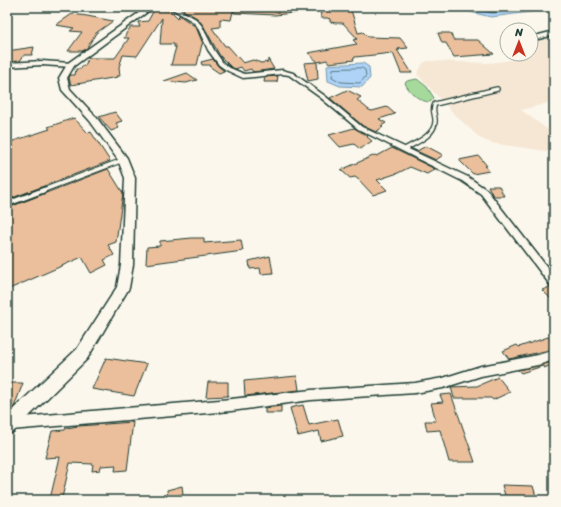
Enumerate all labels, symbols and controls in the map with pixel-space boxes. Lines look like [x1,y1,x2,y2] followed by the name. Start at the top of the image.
[499,22,539,62] north arrow
[514,23,523,42] text: N

